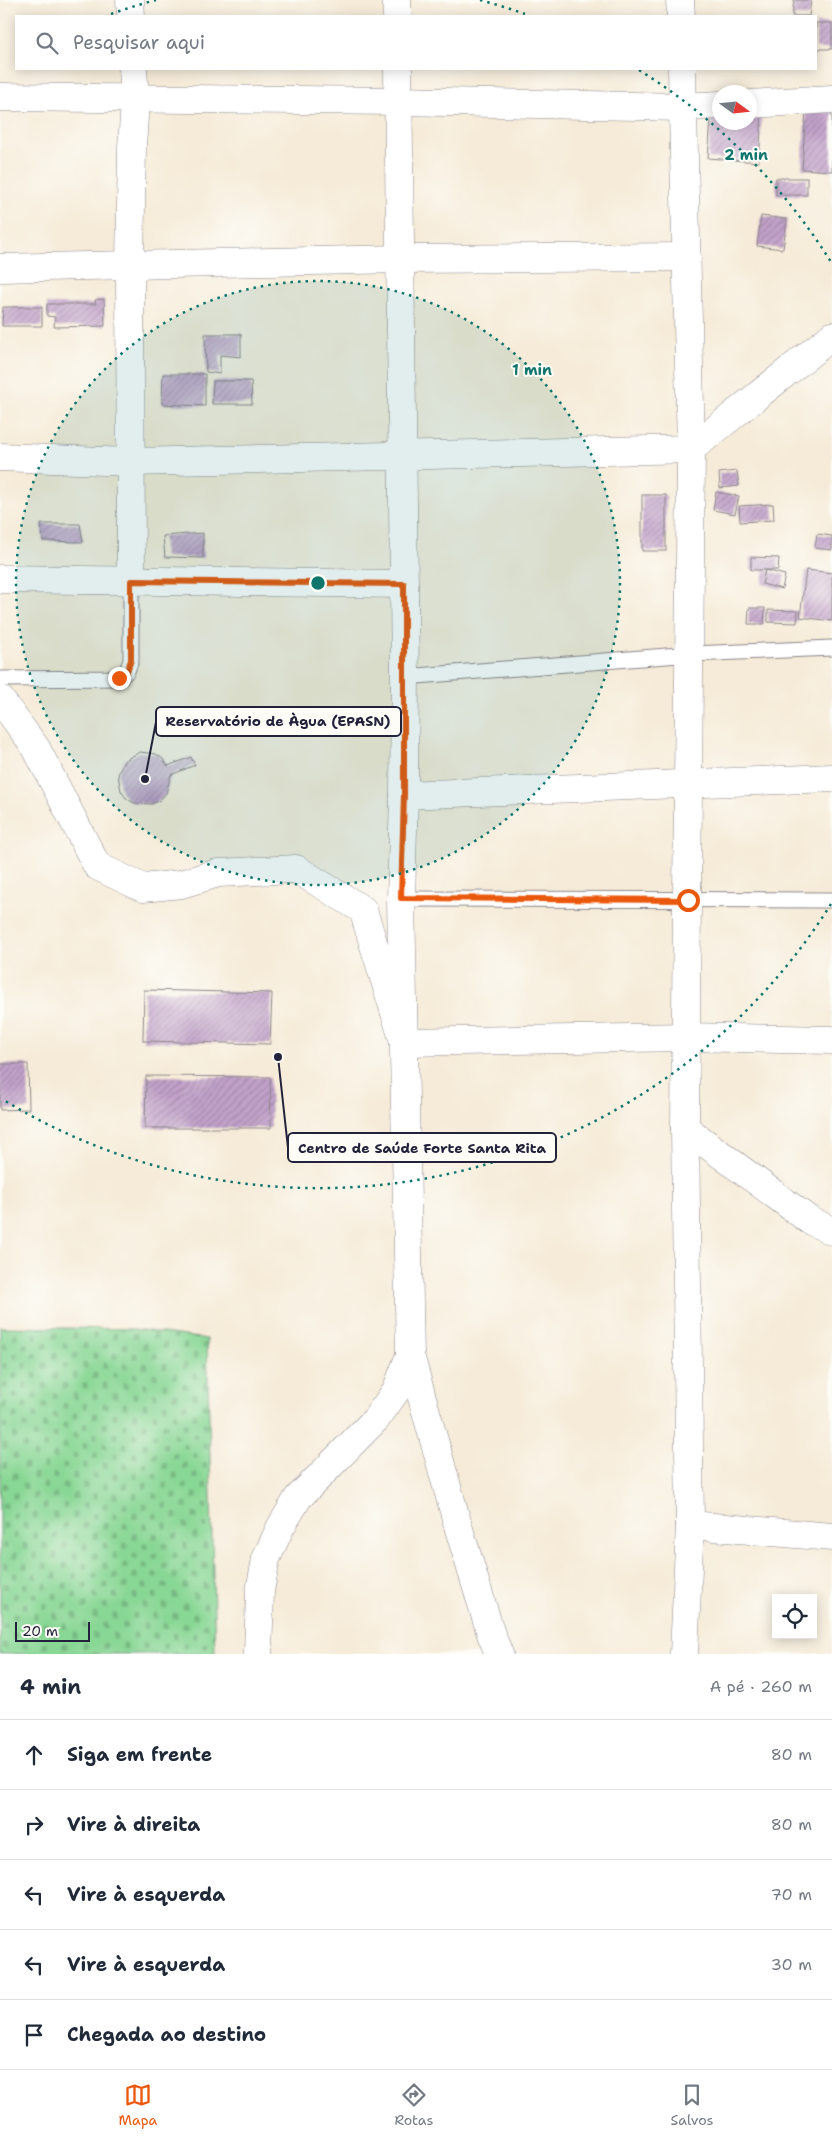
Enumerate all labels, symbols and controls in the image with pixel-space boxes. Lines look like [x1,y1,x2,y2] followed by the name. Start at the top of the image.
[15,15,817,70] search box
[33,29,61,57] icon: search
[73,30,205,55] text: Pesquisar aqui
[712,85,757,130] north arrow
[724,145,768,165] text: 2 min
[512,360,552,380] text: 1 min
[309,574,327,592] centre of rings
[108,667,131,690] route end
[156,707,401,736] callout: Reservatório de Àgua (EPASN)
[166,712,390,730] text: Reservatório de Àgua (EPASN)
[677,889,700,912] route start
[288,1133,556,1162] callout: Centro de Saúde Forte Santa Rita
[298,1139,546,1157] text: Centro de Saúde Forte Santa Rita
[772,1594,817,1639] map controls
[772,1594,817,1639] button: locate
[15,1619,90,1642] scale bar
[22,1622,58,1640] text: 20 m
[20,1673,81,1701] text: 4 min
[710,1676,812,1697] text: A pé · 260 m
[20,1741,48,1769] icon: ahead
[67,1742,212,1767] text: Siga em frente
[771,1744,812,1765] text: 80 m
[20,1811,48,1839] icon: right
[67,1812,200,1837] text: Vire à direita
[771,1814,812,1835] text: 80 m
[20,1881,48,1909] icon: left
[67,1882,225,1907] text: Vire à esquerda
[771,1884,812,1905] text: 70 m
[20,1951,48,1979] icon: left
[67,1952,225,1977] text: Vire à esquerda
[771,1954,812,1975] text: 30 m
[20,2021,48,2049] icon: arrive
[67,2022,266,2047] text: Chegada ao destino
[119,2081,157,2129] tab: Mapa
[394,2081,433,2129] tab: Rotas
[671,2081,713,2129] tab: Salvos

